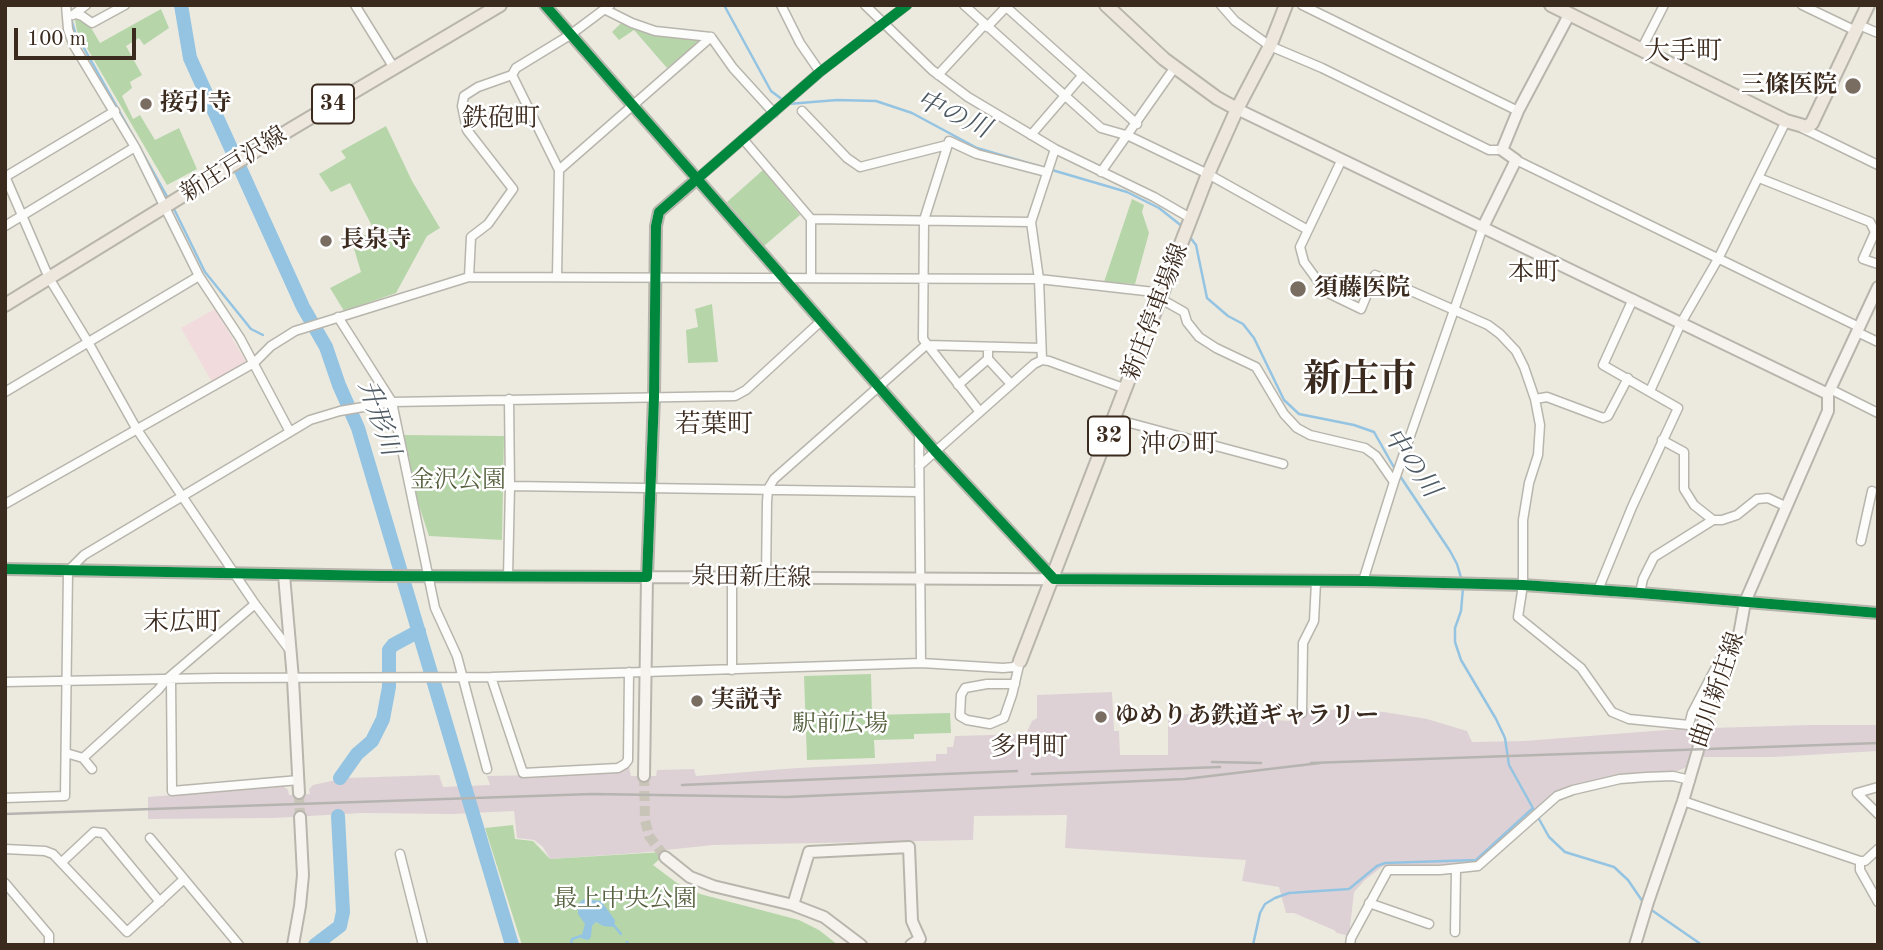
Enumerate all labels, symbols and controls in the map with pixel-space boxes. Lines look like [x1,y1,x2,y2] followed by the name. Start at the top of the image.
[18,14,140,58] scale bar
[27,29,86,50] text: 100 m
[1644,36,1722,68] district label: 大手町
[1741,72,1837,100] place label: 三條医院
[1843,76,1863,96] marker: 三條医院
[911,84,995,146] water label: 中の川
[312,85,354,124] road number: 34
[160,90,232,118] place label: 接引寺
[138,96,154,112] marker: 接引寺
[462,103,540,135] district label: 鉄砲町
[175,121,293,209] street label: 新庄戸沢線
[340,227,412,255] place label: 長泉寺
[318,233,334,249] marker: 長泉寺
[1117,240,1195,384] street label: 新庄停車場線
[1508,257,1560,289] district label: 本町
[1314,275,1410,303] place label: 須藤医院
[1288,279,1308,299] marker: 須藤医院
[1303,358,1417,404] district label: 新庄市
[351,376,405,460] water label: 升形川
[675,409,753,441] district label: 若葉町
[1088,416,1130,456] road number: 32
[1376,422,1446,504] water label: 中の川
[1140,429,1218,461] district label: 沖の町
[410,467,506,495] park label: 金沢公園
[691,563,811,593] street label: 泉田新庄線
[143,607,221,639] district label: 末広町
[1685,629,1751,751] street label: 曲川新庄線
[711,687,783,715] place label: 実説寺
[689,693,705,709] marker: 実説寺
[1115,703,1379,731] place label: ゆめりあ鉄道ギャラリー
[1093,709,1109,725] marker: ゆめりあ鉄道ギャラリー
[792,711,888,739] park label: 駅前広場
[990,732,1068,764] district label: 多門町
[553,886,697,914] park label: 最上中央公園

